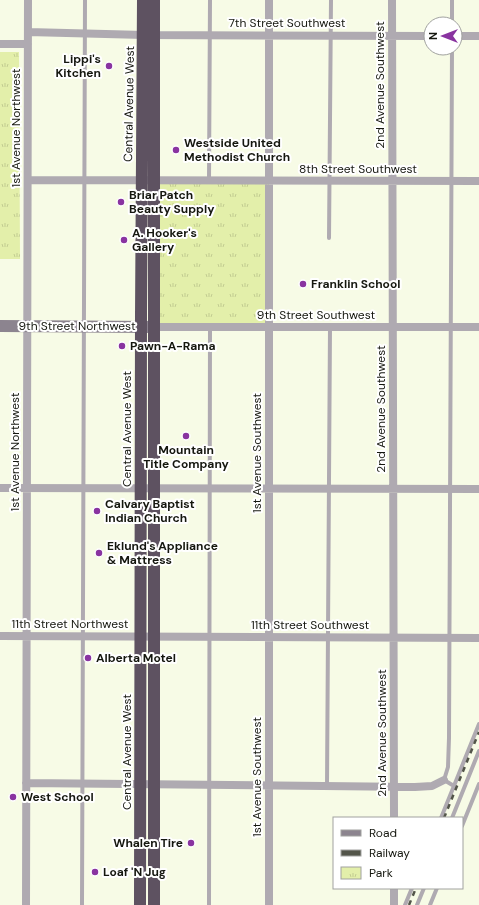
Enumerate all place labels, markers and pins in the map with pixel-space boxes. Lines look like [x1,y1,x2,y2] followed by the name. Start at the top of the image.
[56,51,101,81] place label: Lippi's Kitchen
[104,61,114,71] marker: Lippi's Kitchen
[184,135,290,165] place label: Westside United Methodist Church
[171,145,181,155] marker: Westside United Methodist Church
[129,187,215,217] place label: Briar Patch Beauty Supply
[116,197,126,207] marker: Briar Patch Beauty Supply
[132,225,197,255] place label: A. Hooker's Gallery
[119,235,129,245] marker: A. Hooker's Gallery
[311,276,400,292] place label: Franklin School
[298,279,308,289] marker: Franklin School
[130,338,216,354] place label: Pawn-A-Rama
[117,341,127,351] marker: Pawn-A-Rama
[181,431,191,441] marker: Mountain Title Company
[143,442,230,472] place label: Mountain Title Company
[105,496,195,526] place label: Calvary Baptist Indian Church
[92,506,102,516] marker: Calvary Baptist Indian Church
[107,538,218,568] place label: Eklund's Appliance & Mattress
[94,548,104,558] marker: Eklund's Appliance & Mattress
[96,650,176,666] place label: Alberta Motel
[83,653,93,663] marker: Alberta Motel
[21,789,94,805] place label: West School
[8,792,18,802] marker: West School
[113,835,183,851] place label: Whalen Tire
[186,838,196,848] marker: Whalen Tire
[103,864,166,880] place label: Loaf 'N Jug
[90,867,100,877] marker: Loaf 'N Jug

